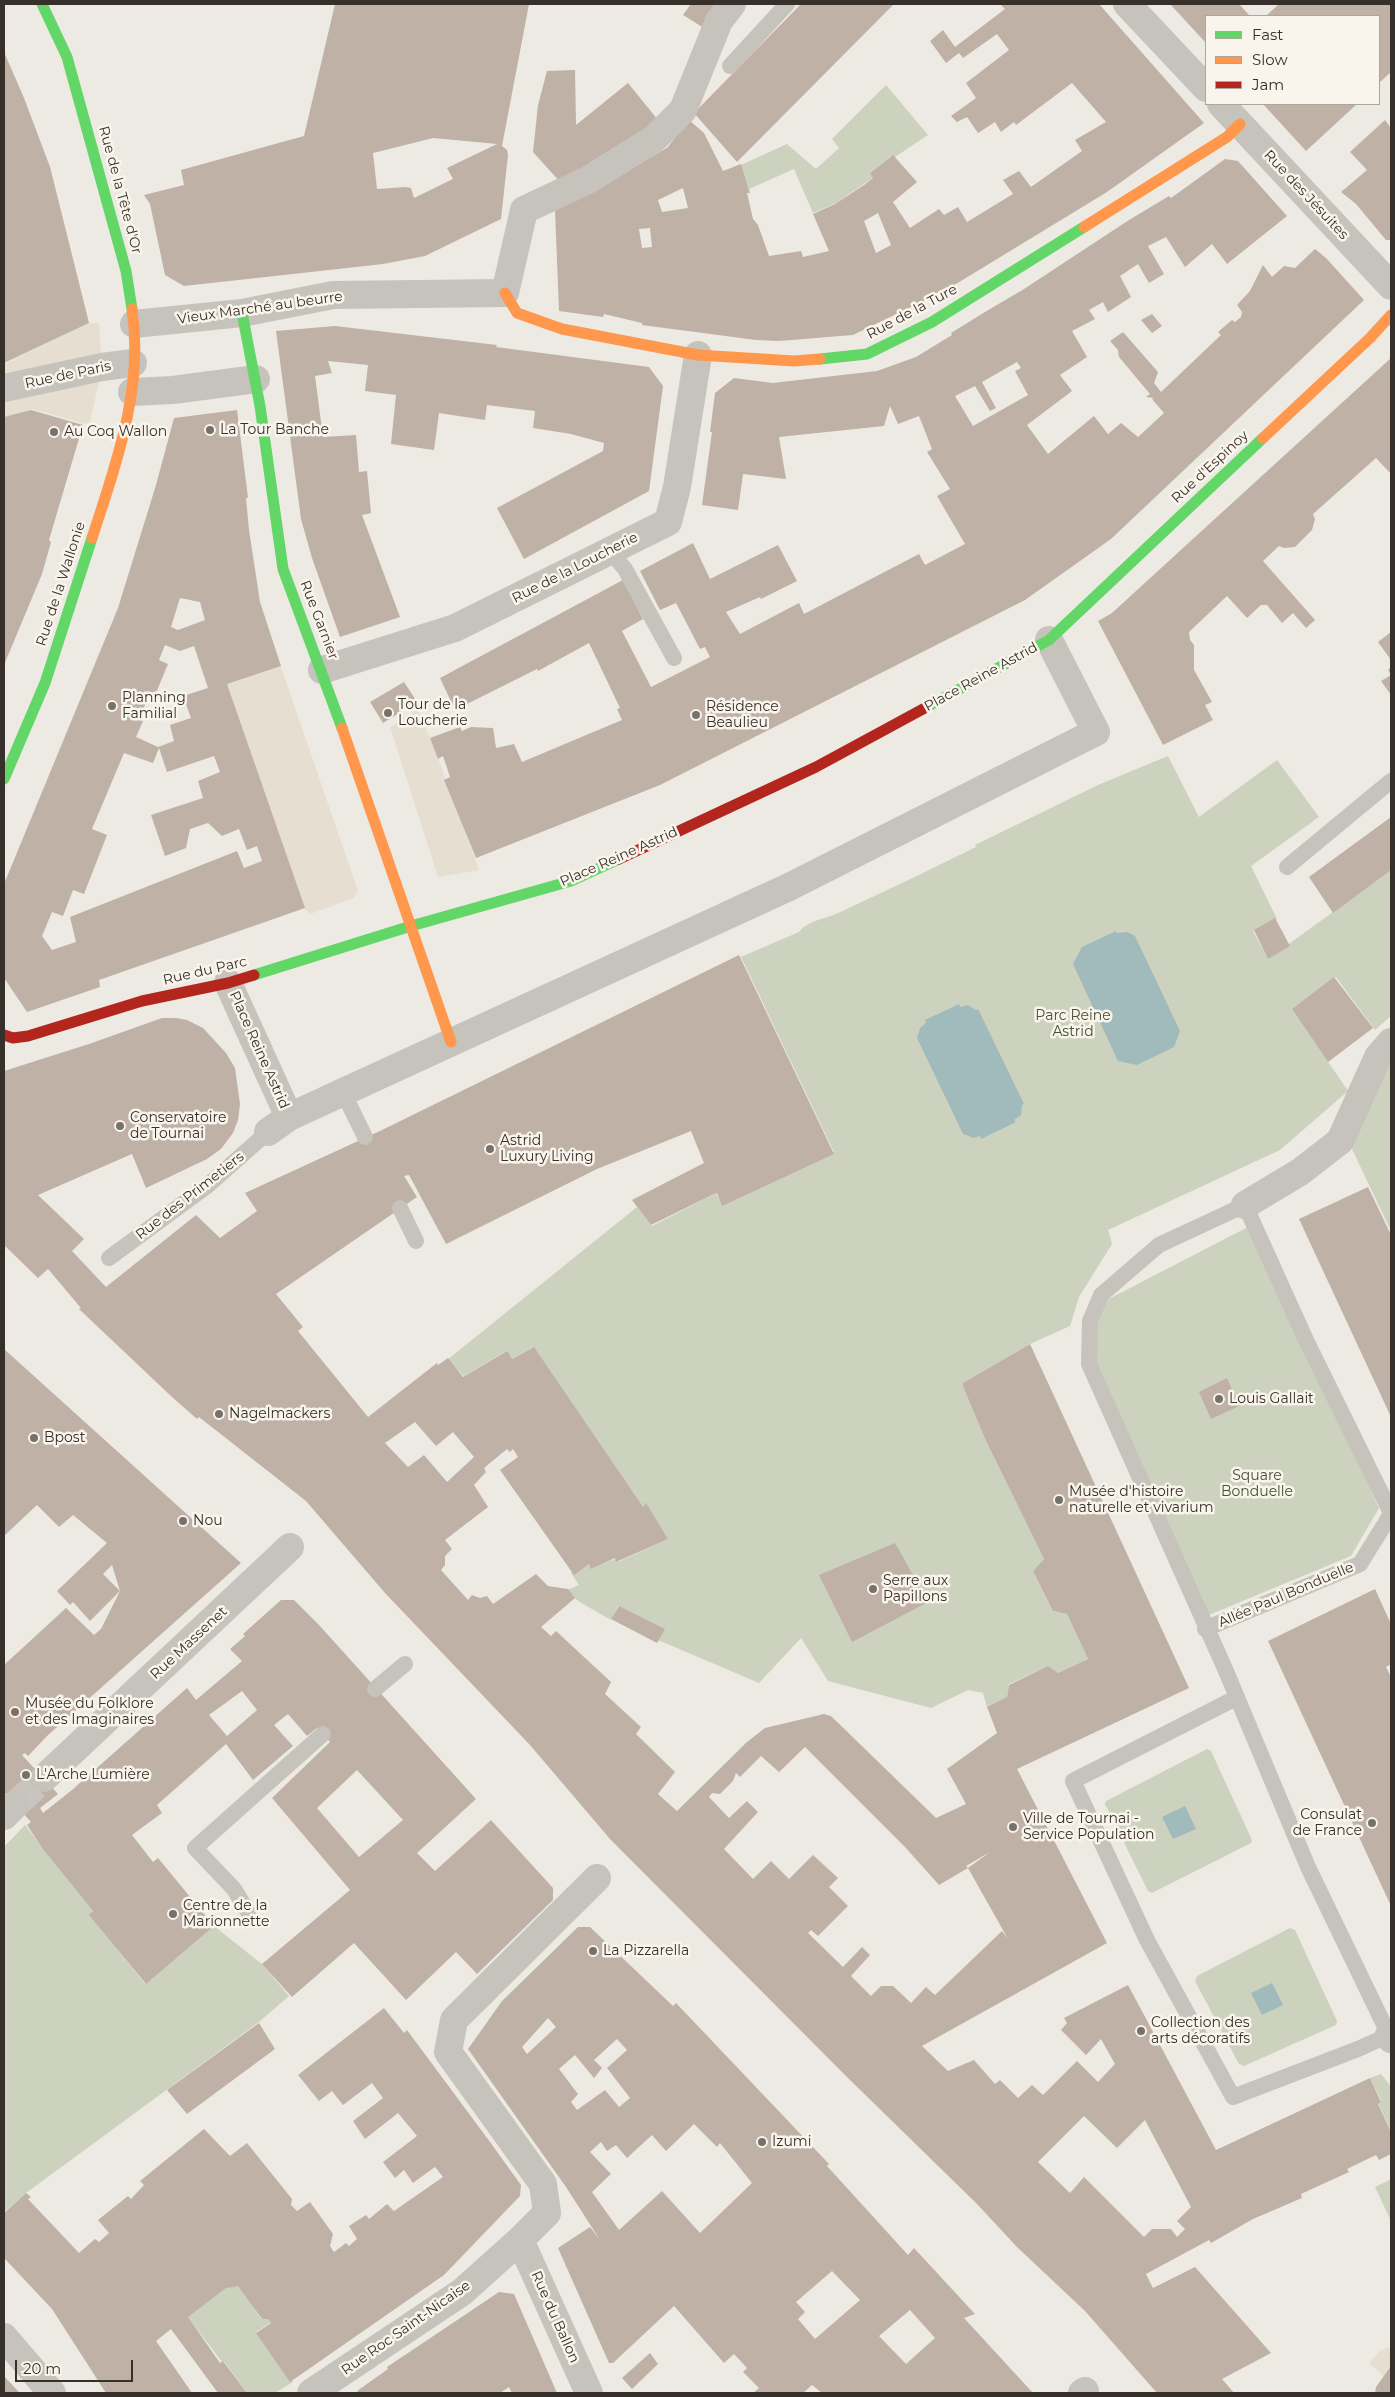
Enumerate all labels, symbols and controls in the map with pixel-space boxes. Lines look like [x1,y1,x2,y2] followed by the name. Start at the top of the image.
[1205,15,1380,105] legend
[1252,25,1283,44] text: Fast
[1252,50,1288,69] text: Slow
[1252,75,1284,94] text: Jam
[95,124,145,256] street label: Rue de la Tête d'Or
[1260,147,1352,243] street label: Rue des Jésuites
[864,281,960,343] street label: Rue de la Ture
[176,288,344,328] street label: Vieux Marché au beurre
[23,358,113,392] street label: Rue de Paris
[220,422,329,438] place label: La Tour Banche
[64,424,167,440] place label: Au Coq Wallon
[204,424,216,436] marker: La Tour Banche
[48,426,60,438] marker: Au Coq Wallon
[1168,427,1252,507] street label: Rue d'Espinoy
[33,520,89,648] street label: Rue de la Wallonie
[509,529,641,607] street label: Rue de la Loucherie
[296,578,342,662] street label: Rue Garnier
[921,639,1041,715] street label: Place Reine Astrid
[122,690,186,722] place label: Planning Familial
[398,697,468,730] place label: Tour de la Loucherie
[706,699,779,732] place label: Résidence Beaulieu
[106,700,118,712] marker: Planning Familial
[382,707,394,719] marker: Tour de la Loucherie
[690,709,702,721] marker: Résidence Beaulieu
[558,823,680,891] street label: Place Reine Astrid
[161,953,249,989] street label: Rue du Parc
[225,989,293,1111] street label: Place Reine Astrid
[1035,1008,1111,1040] park label: Parc Reine Astrid
[130,1110,226,1142] place label: Conservatoire de Tournai
[114,1120,126,1132] marker: Conservatoire de Tournai
[500,1133,593,1166] place label: Astrid Luxury Living
[484,1143,496,1155] marker: Astrid Luxury Living
[133,1149,247,1243] street label: Rue des Primetiers
[1229,1391,1314,1407] place label: Louis Gallait
[1213,1393,1225,1405] marker: Louis Gallait
[229,1406,330,1422] place label: Nagelmackers
[213,1408,225,1420] marker: Nagelmackers
[44,1430,85,1446] place label: Bpost
[28,1432,40,1444] marker: Bpost
[1221,1468,1293,1500] park label: Square Bonduelle
[1069,1484,1214,1516] place label: Musée d'histoire naturelle et vivarium
[1053,1494,1065,1506] marker: Musée d'histoire naturelle et vivarium
[193,1513,223,1529] place label: Nou
[177,1515,189,1527] marker: Nou
[1216,1559,1356,1631] street label: Allée Paul Bonduelle
[883,1573,948,1605] place label: Serre aux Papillons
[867,1583,879,1595] marker: Serre aux Papillons
[147,1603,231,1683] street label: Rue Massenet
[25,1696,154,1728] place label: Musée du Folklore et des Imaginaires
[9,1706,21,1718] marker: Musée du Folklore et des Imaginaires
[36,1767,150,1783] place label: L'Arche Lumière
[20,1769,32,1781] marker: L'Arche Lumière
[1293,1807,1362,1840] place label: Consulat de France
[1023,1811,1154,1844] place label: Ville de Tournai - Service Population
[1366,1817,1378,1829] marker: Consulat de France
[1007,1821,1019,1833] marker: Ville de Tournai - Service Population
[183,1898,269,1930] place label: Centre de la Marionnette
[167,1908,179,1920] marker: Centre de la Marionnette
[603,1943,689,1959] place label: La Pizzarella
[587,1945,599,1957] marker: La Pizzarella
[1151,2015,1250,2048] place label: Collection des arts décoratifs
[1135,2025,1147,2037] marker: Collection des arts décoratifs
[772,2134,811,2150] place label: Izumi
[756,2136,768,2148] marker: Izumi
[527,2268,583,2366] street label: Rue du Ballon
[338,2277,474,2379] street label: Rue Roc Saint-Nicaise
[18,2350,135,2382] scale bar
[23,2359,61,2378] text: 20 m

